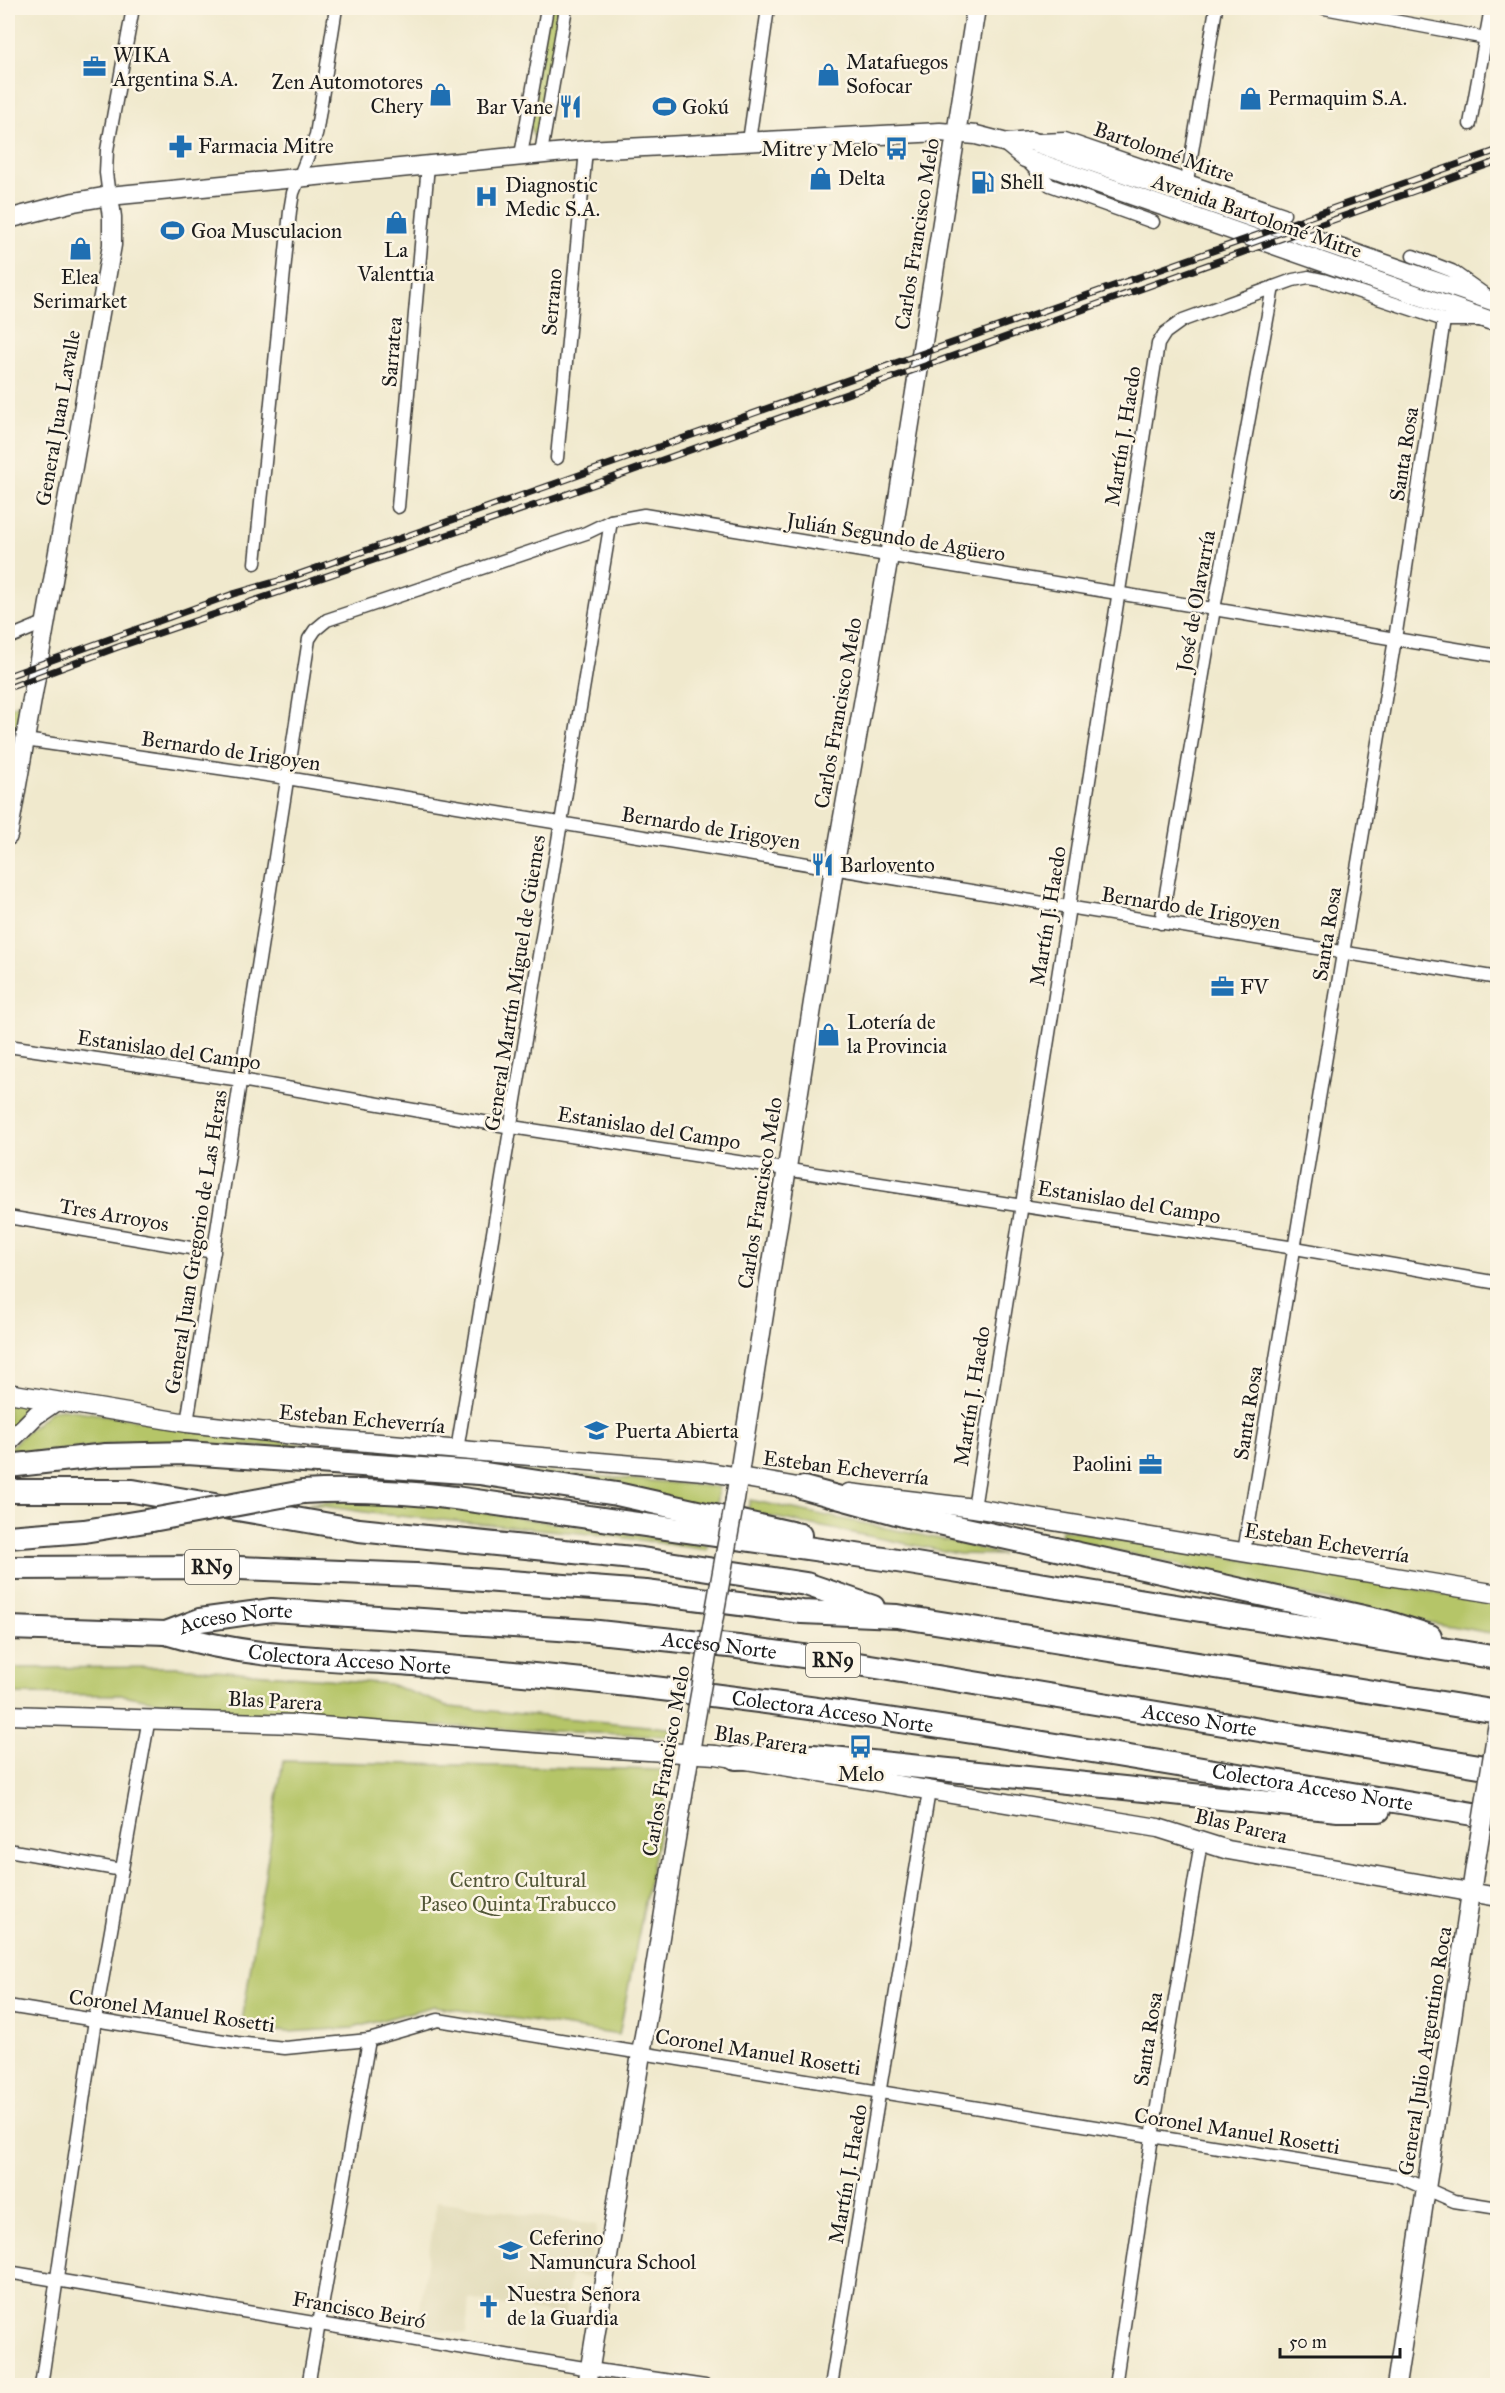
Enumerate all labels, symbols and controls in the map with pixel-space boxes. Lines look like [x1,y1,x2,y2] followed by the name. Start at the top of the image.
[112,42,238,92] place label: WIKA Argentina S.A.
[846,49,948,99] place label: Matafuegos Sofocar
[82,54,108,80] office icon: WIKA Argentina S.A.
[815,61,841,87] shop icon: Matafuegos Sofocar
[271,69,424,119] place label: Zen Automotores Chery
[428,81,454,107] shop icon: Zen Automotores Chery
[1237,85,1263,111] shop icon: Permaquim S.A.
[1268,85,1407,111] place label: Permaquim S.A.
[476,94,553,120] place label: Bar Vane
[558,94,584,120] restaurant icon: Bar Vane
[651,94,677,120] sports icon: Gokú
[682,94,729,120] place label: Gokú
[1090,116,1238,188] street label: Bartolomé Mitre
[167,133,193,159] pharmacy icon: Farmacia Mitre
[198,133,334,159] place label: Farmacia Mitre
[761,136,878,162] place label: Mitre y Melo
[883,136,909,162] bus stop icon: Mitre y Melo
[889,136,945,332] street label: Carlos Francisco Melo
[807,165,833,191] shop icon: Delta
[838,165,885,191] place label: Delta
[1148,168,1365,264] street label: Avenida Bartolomé Mitre
[969,169,995,195] fuel station icon: Shell
[1000,169,1044,195] place label: Shell
[505,172,600,222] place label: Diagnostic Medic S.A.
[474,184,500,210] hospital icon: Diagnostic Medic S.A.
[383,209,409,235] shop icon: La Valenttia
[160,218,186,244] sports icon: Goa Musculacion
[191,218,342,244] place label: Goa Musculacion
[67,236,93,262] shop icon: Elea Serimarket
[357,237,435,287] place label: La Valenttia
[33,264,128,314] place label: Elea Serimarket
[536,267,568,337] street label: Serrano
[376,316,408,388] street label: Sarratea
[30,328,86,508] street label: General Juan Lavalle
[1099,364,1147,508] street label: Martín J. Haedo
[1384,405,1424,503] street label: Santa Rosa
[783,507,1007,567] street label: Julián Segundo de Agüero
[1170,528,1221,676] street label: José de Olavarría
[808,615,868,811] street label: Carlos Francisco Melo
[140,726,322,776] street label: Bernardo de Irigoyen
[620,801,802,855] street label: Bernardo de Irigoyen
[479,833,551,1133] street label: General Martín Miguel de Güemes
[1024,844,1072,988] street label: Martín J. Haedo
[809,852,835,878] restaurant icon: Barlovento
[840,852,935,878] place label: Barlovento
[1100,881,1282,935] street label: Bernardo de Irigoyen
[1307,885,1347,983] street label: Santa Rosa
[1209,974,1235,1000] office icon: FV
[1240,974,1270,1000] place label: FV
[847,1009,947,1059] place label: Lotería de la Provincia
[816,1021,842,1047] shop icon: Lotería de la Provincia
[75,1024,263,1076] street label: Estanislao del Campo
[159,1088,233,1396] street label: General Juan Gregorio de Las Heras
[732,1095,788,1291] street label: Carlos Francisco Melo
[556,1101,743,1155] street label: Estanislao del Campo
[1036,1175,1223,1229] street label: Estanislao del Campo
[57,1193,171,1237] street label: Tres Arroyos
[948,1324,996,1468] street label: Martín J. Haedo
[1228,1364,1268,1462] street label: Santa Rosa
[278,1399,446,1439] street label: Esteban Echeverría
[584,1418,610,1444] school or university icon: Puerta Abierta
[615,1418,739,1444] place label: Puerta Abierta
[762,1445,931,1491] street label: Esteban Echeverría
[1072,1451,1132,1477] place label: Paolini
[1137,1451,1163,1477] office icon: Paolini
[1243,1517,1412,1569] street label: Esteban Echeverría
[185,1550,239,1584] road number: RN9
[174,1597,294,1640] street label: Acceso Norte
[659,1626,779,1665] street label: Acceso Norte
[247,1638,452,1680] street label: Colectora Acceso Norte
[806,1643,860,1677] road number: RN9
[636,1663,696,1859] street label: Carlos Francisco Melo
[730,1685,935,1739] street label: Colectora Acceso Norte
[227,1686,323,1716] street label: Blas Parera
[1139,1698,1259,1742] street label: Acceso Norte
[712,1720,810,1760] street label: Blas Parera
[848,1733,874,1759] bus stop icon: Melo
[1210,1758,1415,1817] street label: Colectora Acceso Norte
[838,1761,885,1787] place label: Melo
[1192,1803,1290,1849] street label: Blas Parera
[420,1867,616,1917] park label: Centro Cultural Paseo Quinta Trabucco
[1392,1925,1458,2177] street label: General Julio Argentino Roca
[67,1984,277,2038] street label: Coronel Manuel Rosetti
[1128,1990,1168,2088] street label: Santa Rosa
[653,2023,863,2081] street label: Coronel Manuel Rosetti
[823,2102,873,2246] street label: Martín J. Haedo
[1132,2102,1342,2160] street label: Coronel Manuel Rosetti
[529,2225,696,2275] place label: Ceferino Namuncura School
[498,2237,524,2263] school or university icon: Ceferino Namuncura School
[507,2281,641,2331] place label: Nuestra Señora de la Guardia
[290,2286,428,2335] street label: Francisco Beiró
[476,2293,502,2319] church icon: Nuestra Señora de la Guardia
[1280,2321,1400,2359] scale bar
[1289,2331,1327,2353] text: 50 m

